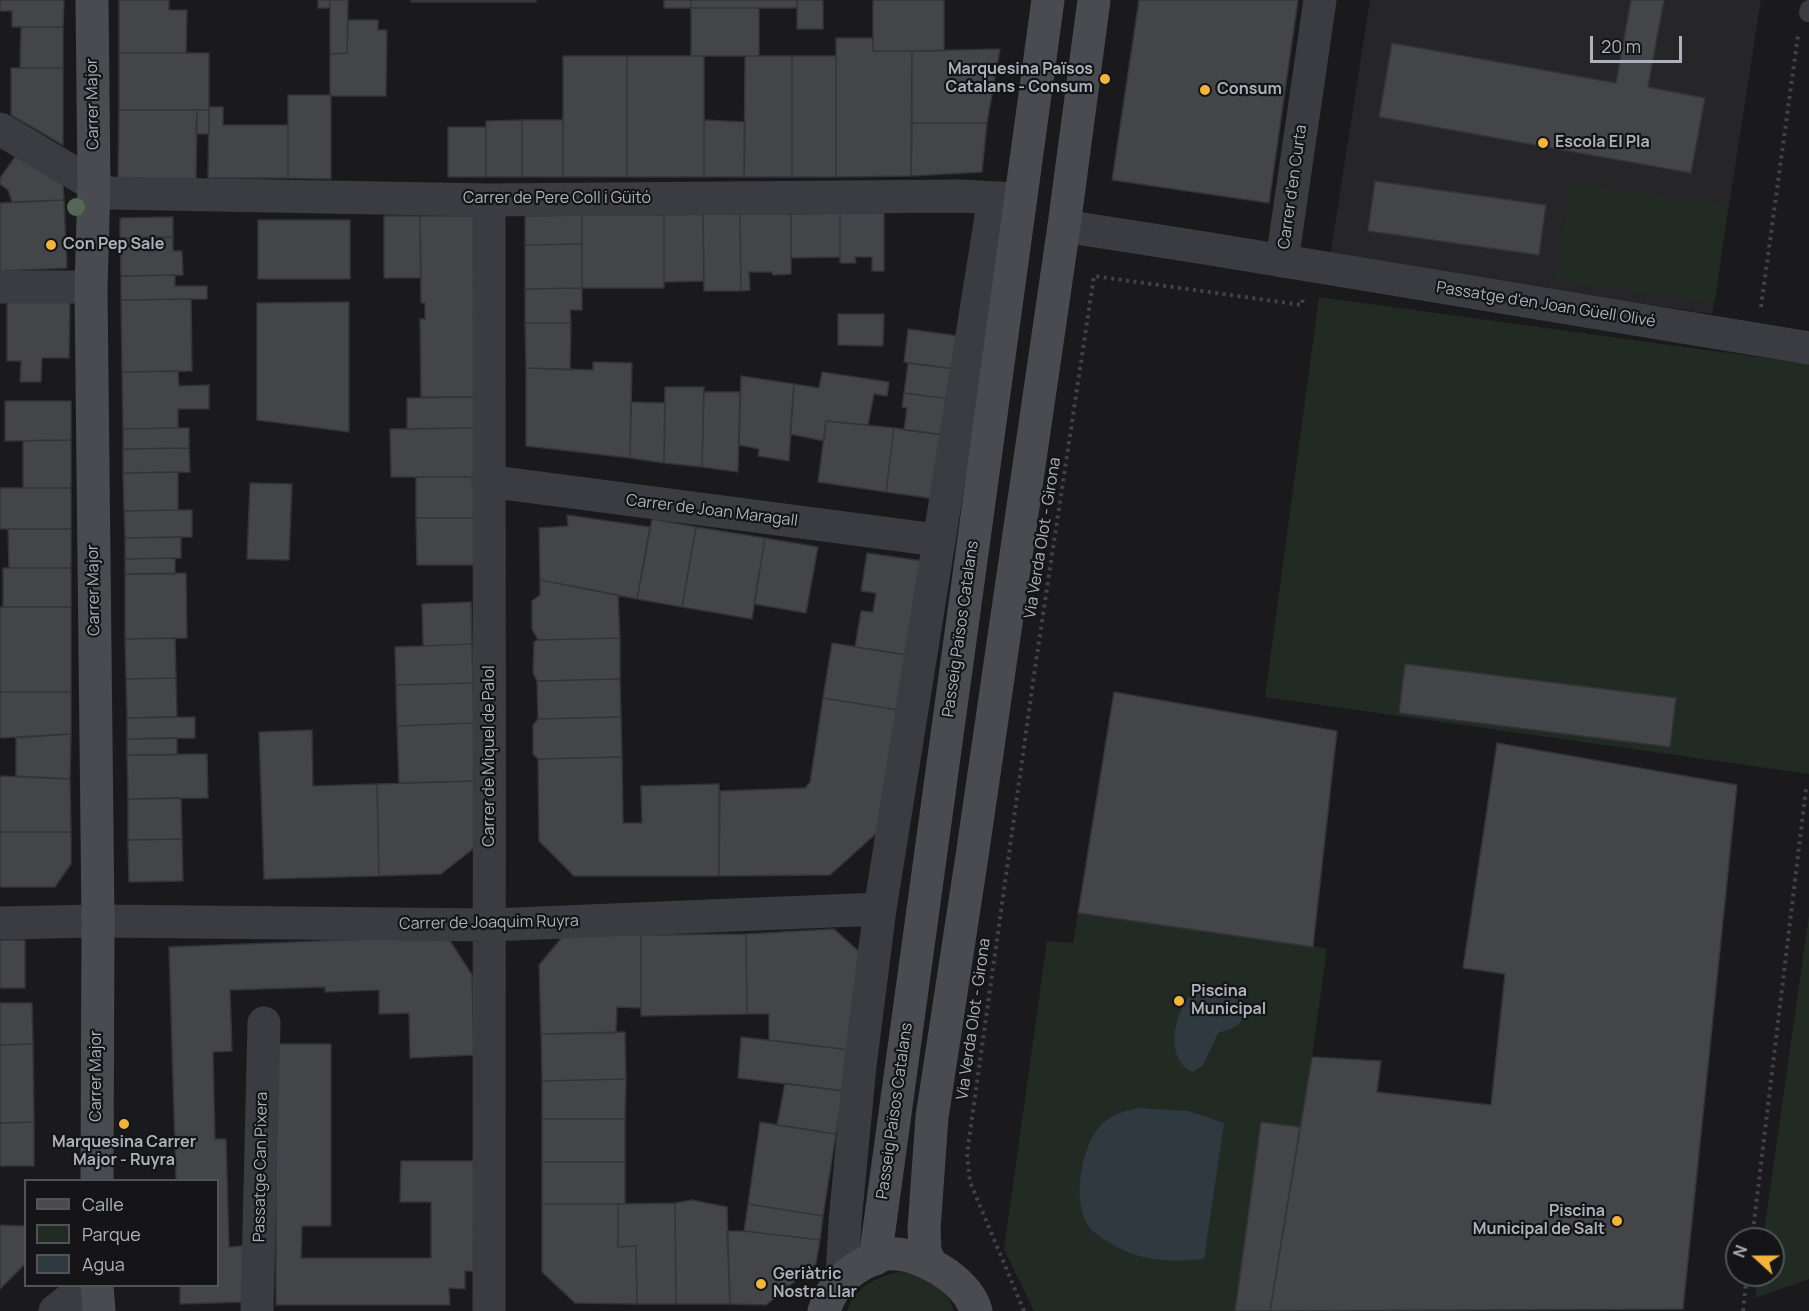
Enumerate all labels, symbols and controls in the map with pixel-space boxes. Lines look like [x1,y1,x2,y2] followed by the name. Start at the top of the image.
[1593,24,1684,62] scale bar
[1601,34,1641,58] text: 20 m
[83,58,103,150] street label: Carrer Major
[946,60,1093,98] place label: Marquesina Països Catalans - Consum
[1098,72,1112,86] marker: Marquesina Països Catalans - Consum
[1217,80,1282,100] place label: Consum
[1198,83,1212,97] marker: Consum
[1275,123,1311,251] street label: Carrer d'en Curta
[1555,133,1650,153] place label: Escola El Pla
[1536,136,1550,150] marker: Escola El Pla
[463,189,651,209] street label: Carrer de Pere Coll i Güitó
[63,235,164,255] place label: Con Pep Sale
[44,238,58,252] marker: Con Pep Sale
[1435,278,1657,332] street label: Passatge d'en Joan Güell Olivé
[1021,456,1065,620] street label: Via Verda Olot - Girona
[625,491,799,531] street label: Carrer de Joan Maragall
[939,539,983,719] street label: Passeig Països Catalans
[84,544,104,636] street label: Carrer Major
[480,665,500,847] street label: Carrer de Miquel de Palol
[399,912,579,934] street label: Carrer de Joaquim Ruyra
[953,937,995,1101] street label: Via Verda Olot - Girona
[1191,982,1266,1020] place label: Piscina Municipal
[1172,994,1186,1008] marker: Piscina Municipal
[873,1021,917,1201] street label: Passeig Països Catalans
[87,1030,107,1122] street label: Carrer Major
[250,1092,272,1242] street label: Passatge Can Pixera
[117,1117,131,1131] marker: Marquesina Carrer Major - Ruyra
[52,1133,196,1171] place label: Marquesina Carrer Major - Ruyra
[24,1179,219,1287] legend
[82,1192,124,1216] text: Calle
[1473,1202,1605,1240] place label: Piscina Municipal de Salt
[1610,1214,1624,1228] marker: Piscina Municipal de Salt
[82,1222,141,1246] text: Parque
[1725,1227,1785,1287] north arrow
[1728,1242,1752,1261] text: N
[82,1252,125,1276] text: Agua
[773,1265,857,1303] place label: Geriàtric Nostra Llar
[754,1277,768,1291] marker: Geriàtric Nostra Llar

